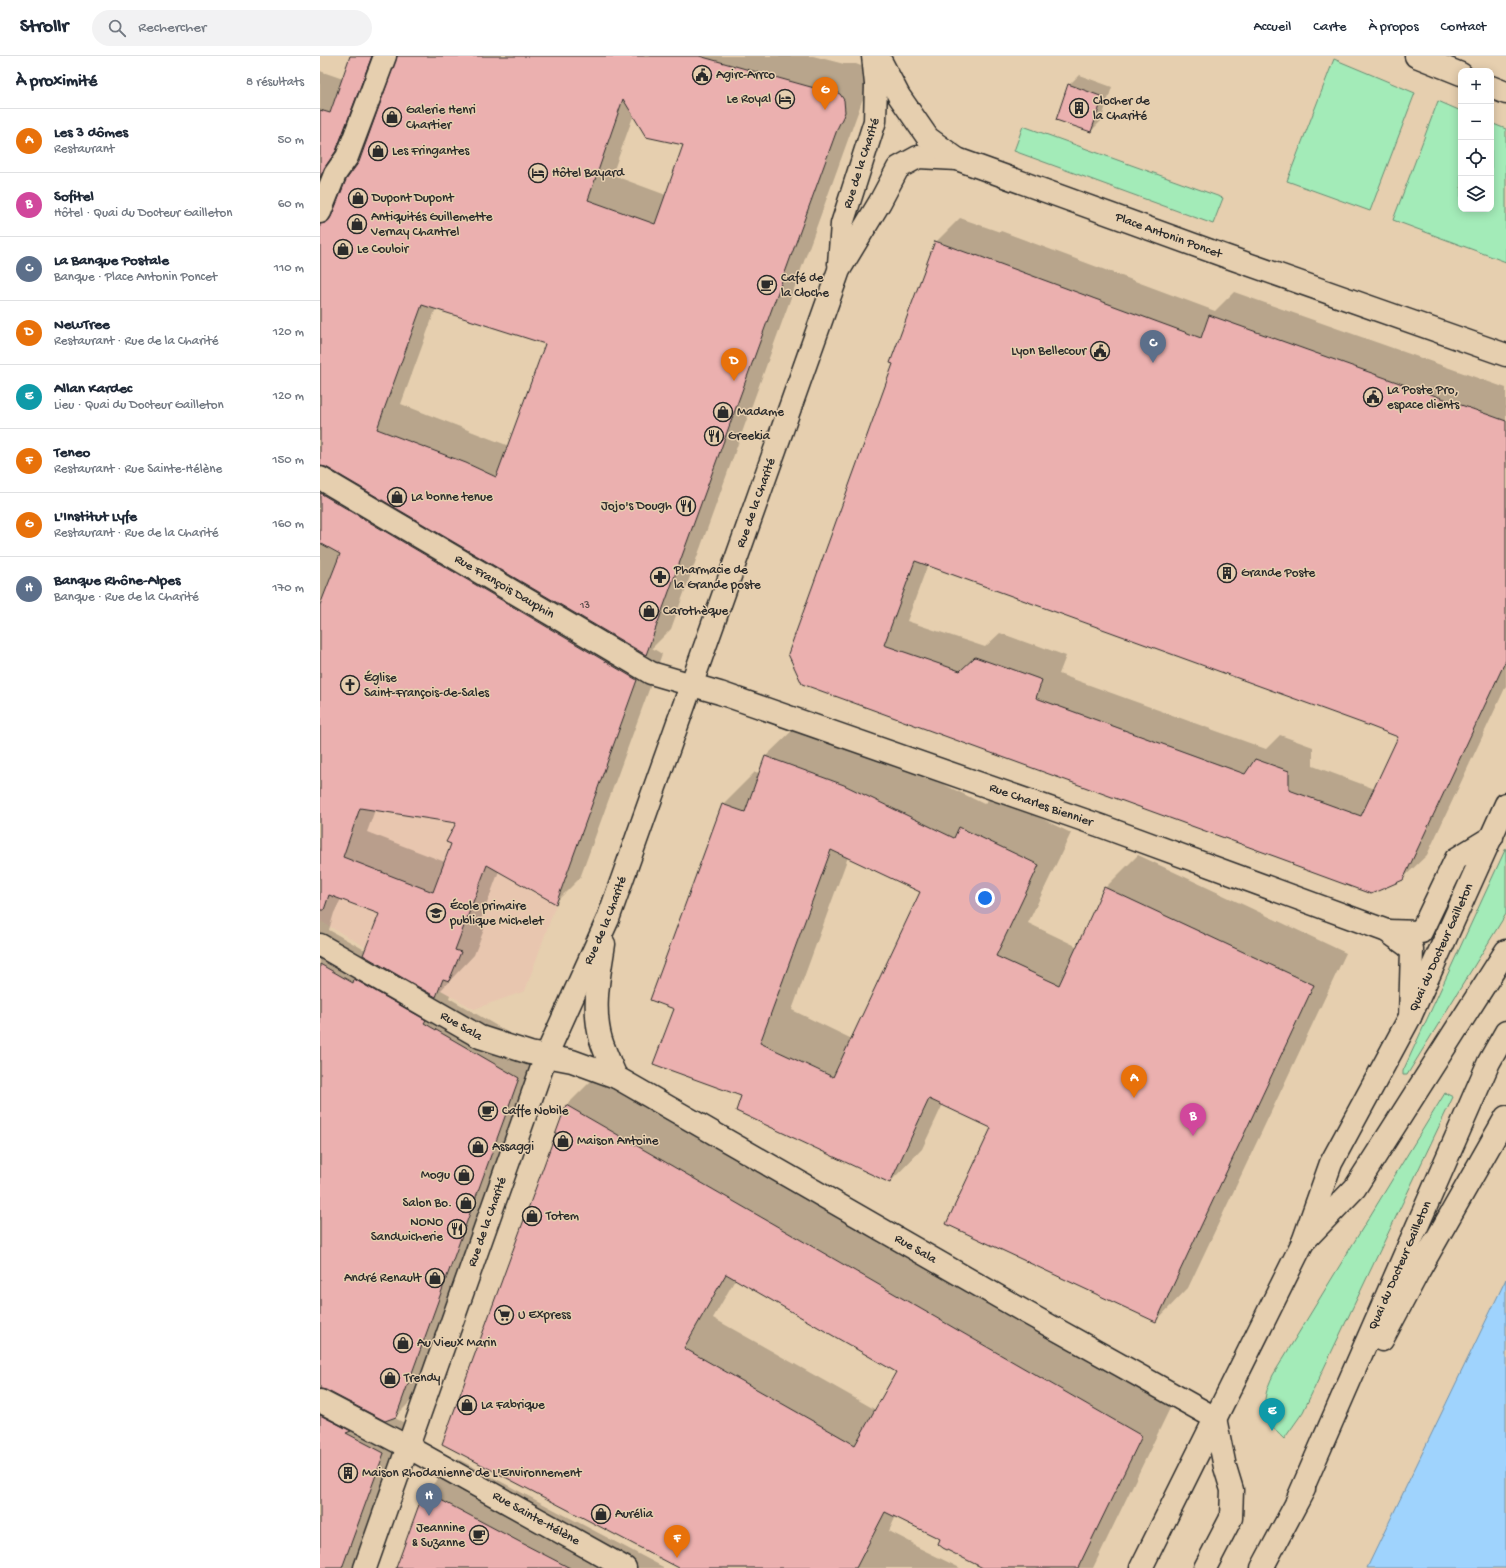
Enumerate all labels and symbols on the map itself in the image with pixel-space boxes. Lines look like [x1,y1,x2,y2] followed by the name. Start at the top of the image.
[691,64,713,86] public building icon: Agirc-Arrco
[716,68,775,83] place label: Agirc-Arrco
[812,77,838,110] pin: G
[774,88,796,110] hotel icon: Le Royal
[726,92,771,107] place label: Le Royal
[1093,94,1150,124] place label: Clocher de la Charité
[1068,97,1090,119] building icon: Clocher de la Charité
[406,103,476,133] place label: Galerie Henri Chartier
[381,106,403,128] shop icon: Galerie Henri Chartier
[840,116,883,210] street label: Rue de la Charité
[367,140,389,162] shop icon: Les Fringantes
[392,144,470,159] place label: Les Fringantes
[527,162,549,184] hotel icon: Hôtel Bayard
[552,166,625,181] place label: Hôtel Bayard
[347,187,369,209] shop icon: Dupont Dupont
[371,191,455,206] place label: Dupont Dupont
[1112,209,1225,262] street label: Place Antonin Poncet
[370,210,493,240] place label: Antiquités Guillemette Vernay Chantrel
[346,213,368,235] shop icon: Antiquités Guillemette Vernay Chantrel
[332,238,354,260] shop icon: Le Couloir
[357,242,410,257] place label: Le Couloir
[781,271,829,301] place label: Café de la Cloche
[756,274,778,296] cafe icon: Café de la Cloche
[1140,330,1166,363] pin: C
[1089,340,1111,362] public building icon: Lyon Bellecour
[1011,344,1087,359] place label: Lyon Bellecour
[721,348,747,381] pin: D
[1387,383,1461,413] place label: La Poste Pro, espace clients
[1362,386,1384,408] public building icon: La Poste Pro, espace clients
[712,401,734,423] shop icon: Madame
[737,405,784,420] place label: Madame
[703,425,725,447] restaurant icon: Greekia
[728,429,771,444] place label: Greekia
[733,456,779,550] street label: Rue de la Charité
[386,486,408,508] shop icon: La bonne tenue
[411,490,493,505] place label: La bonne tenue
[675,495,697,517] restaurant icon: Jojo's Dough
[601,499,672,514] place label: Jojo's Dough
[452,551,558,622] street label: Rue François Dauphin
[1216,562,1238,584] building icon: Grande Poste
[673,563,761,593] place label: Pharmacie de la Grande poste
[649,566,671,588] pharmacy icon: Pharmacie de la Grande poste
[1241,566,1316,581] place label: Grande Poste
[579,600,590,612] house number: 13
[638,600,660,622] shop icon: Carothèque
[663,604,728,619] place label: Carothèque
[364,670,490,701] place label: Église Saint-François-de-Sales
[339,674,361,696] church icon: Église Saint-François-de-Sales
[987,780,1096,831] street label: Rue Charles Biennier
[581,874,630,967] street label: Rue de la Charité
[1406,880,1477,1014] street label: Quai du Docteur Gailleton
[975,888,995,908] your location
[449,898,545,929] place label: École primaire publique Michelet
[425,902,447,924] school or university icon: École primaire publique Michelet
[438,1008,486,1045] street label: Rue Sala
[1121,1065,1147,1098] pin: A
[477,1100,499,1122] cafe icon: Caffe Nobile
[1180,1103,1206,1136] pin: B
[502,1104,569,1119] place label: Caffe Nobile
[552,1130,574,1152] shop icon: Maison Antoine
[577,1134,659,1149] place label: Maison Antoine
[467,1136,489,1158] shop icon: Assaggi
[492,1140,534,1155] place label: Assaggi
[453,1164,475,1186] shop icon: Mogu
[421,1168,450,1183] place label: Mogu
[465,1175,510,1269] street label: Rue de la Charité
[455,1192,477,1214] shop icon: Salon Bo.
[402,1196,452,1211] place label: Salon Bo.
[1365,1198,1435,1332] street label: Quai du Docteur Gailleton
[521,1205,543,1227] shop icon: Totem
[545,1209,579,1224] place label: Totem
[371,1215,443,1245] place label: NONO Sandwicherie
[446,1218,468,1240] restaurant icon: NONO Sandwicherie
[892,1231,940,1267] street label: Rue Sala
[424,1267,446,1289] shop icon: André Renault
[344,1271,423,1286] place label: André Renault
[493,1304,515,1326] supermarket icon: U Express
[518,1308,572,1323] place label: U Express
[392,1332,414,1354] shop icon: Au Vieux Marin
[417,1336,497,1351] place label: Au Vieux Marin
[379,1367,401,1389] shop icon: Trendy
[403,1371,441,1386] place label: Trendy
[456,1394,478,1416] shop icon: La Fabrique
[481,1398,545,1413] place label: La Fabrique
[1259,1398,1285,1431] pin: E
[337,1462,359,1484] building icon: Maison Rhodanienne de L'Environnement
[362,1466,583,1481] place label: Maison Rhodanienne de L'Environnement
[416,1483,442,1516] pin: H
[490,1488,583,1549] street label: Rue Sainte-Hélène
[590,1503,612,1525] shop icon: Aurélia
[615,1507,654,1522] place label: Aurélia
[412,1521,465,1551] place label: Jeannine & Suzanne
[468,1524,490,1546] cafe icon: Jeannine & Suzanne
[664,1525,690,1558] pin: F

